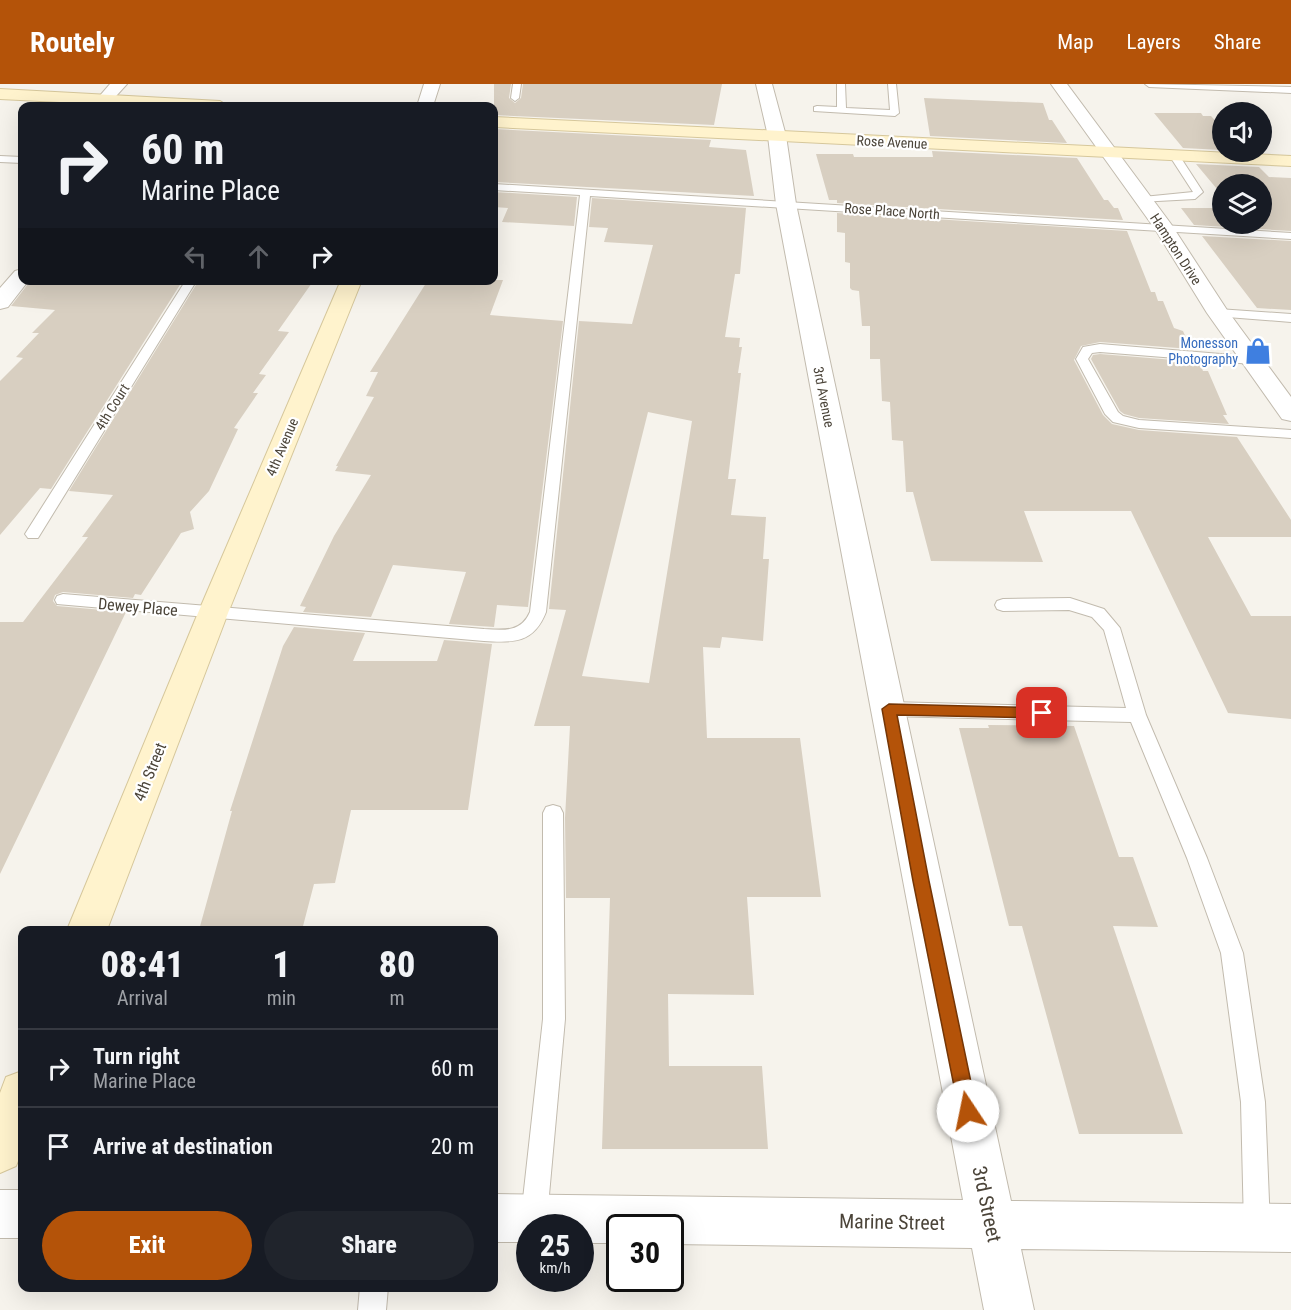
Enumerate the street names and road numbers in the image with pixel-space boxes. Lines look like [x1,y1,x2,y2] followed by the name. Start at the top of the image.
[856,132,928,152] street label: Rose Avenue
[844,200,940,222] street label: Rose Place North
[1147,210,1205,288] street label: Hampton Drive
[810,365,838,429] street label: 3rd Avenue
[92,381,132,433] street label: 4th Court
[263,415,302,478] street label: 4th Avenue
[97,594,179,620] street label: Dewey Place
[130,740,170,804] street label: 4th Street
[967,1164,1007,1244] street label: 3rd Street
[839,1209,945,1235] street label: Marine Street

